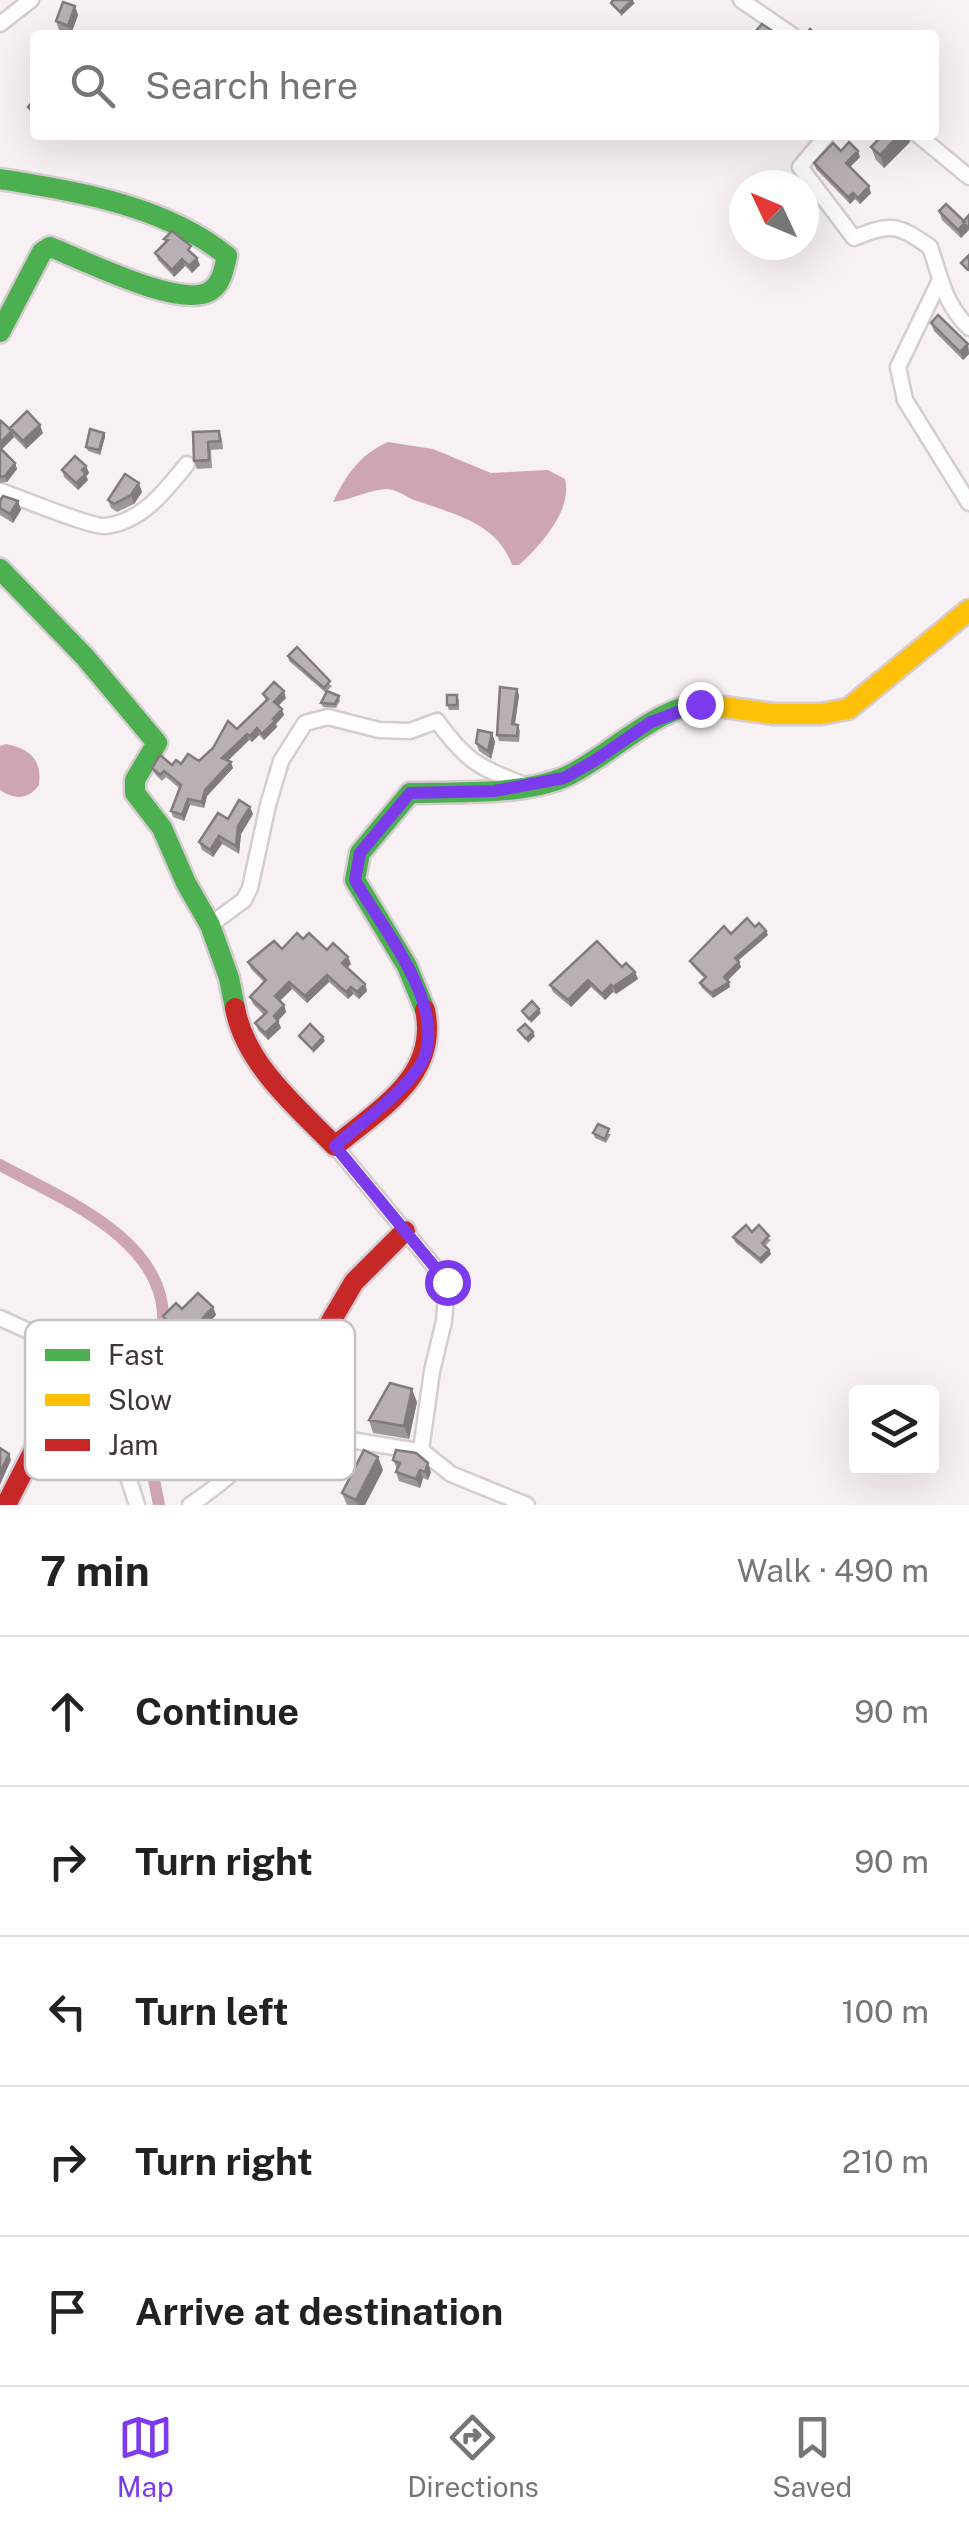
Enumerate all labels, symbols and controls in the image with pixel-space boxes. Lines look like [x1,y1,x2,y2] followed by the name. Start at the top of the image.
[30,30,939,140] search box
[65,58,120,113] icon: search
[145,63,358,108] text: Search here
[729,170,819,260] north arrow
[678,682,724,728] route end
[425,1260,471,1306] route start
[25,1320,355,1480] legend
[108,1338,164,1371] text: Fast
[108,1383,172,1416] text: Slow
[849,1385,939,1475] map controls
[849,1385,939,1475] button: layers
[108,1428,159,1461] text: Jam
[40,1546,150,1595] text: 7 min
[737,1552,929,1589] text: Walk · 490 m
[40,1684,95,1739] icon: ahead
[135,1689,299,1734] text: Continue
[854,1693,929,1730] text: 90 m
[40,1834,95,1889] icon: right
[135,1839,313,1884] text: Turn right
[854,1843,929,1880] text: 90 m
[40,1984,95,2039] icon: left
[135,1989,289,2034] text: Turn left
[842,1993,929,2030] text: 100 m
[40,2134,95,2189] icon: right
[135,2139,313,2184] text: Turn right
[842,2143,929,2180] text: 210 m
[40,2284,95,2339] icon: arrive
[135,2289,503,2334] text: Arrive at destination
[117,2410,174,2503] tab: Map
[407,2410,539,2503] tab: Directions
[772,2410,852,2503] tab: Saved

